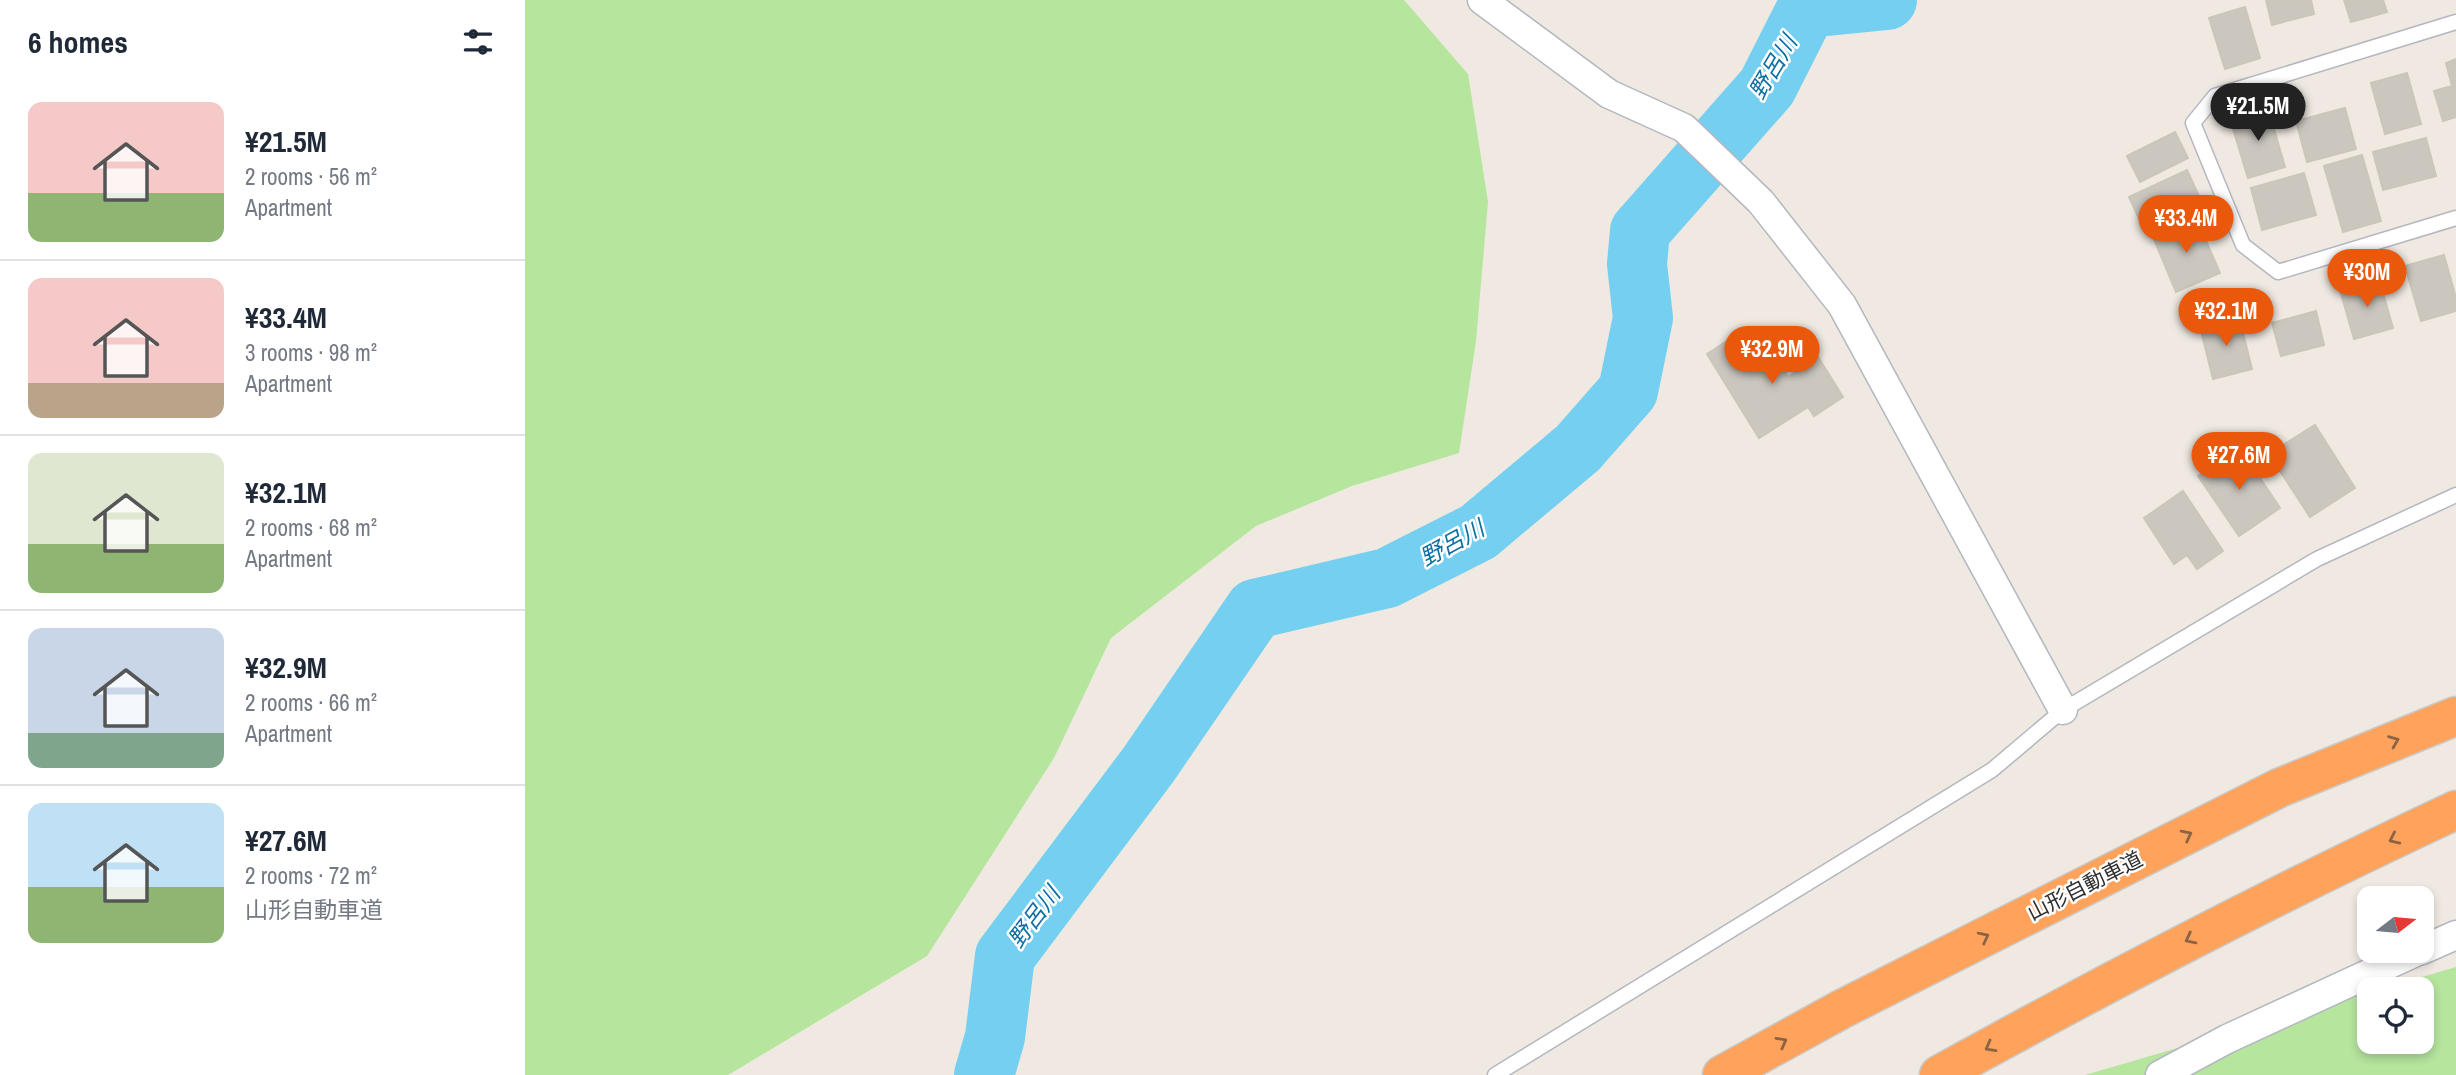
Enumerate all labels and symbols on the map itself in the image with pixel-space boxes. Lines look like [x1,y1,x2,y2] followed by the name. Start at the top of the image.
[1742,27,1805,104] water label: 野呂川
[2201,83,2315,143] pin: ¥21.5M
[2129,196,2243,255] pin: ¥33.4M
[2326,250,2408,309] pin: ¥30M
[2169,288,2283,348] pin: ¥32.1M
[1715,326,1829,386] pin: ¥32.9M
[2182,433,2296,492] pin: ¥27.6M
[1414,511,1492,573] water label: 野呂川
[2388,736,2400,750] one-way arrow
[2180,829,2192,843] one-way arrow
[2389,831,2401,845] one-way arrow
[2022,844,2147,927] street label: 山形自動車道
[1000,877,1069,954] water label: 野呂川
[2357,886,2434,962] north arrow
[2185,931,2197,945] one-way arrow
[1977,932,1989,946] one-way arrow
[1775,1037,1787,1050] one-way arrow
[1985,1039,1997,1052] one-way arrow

